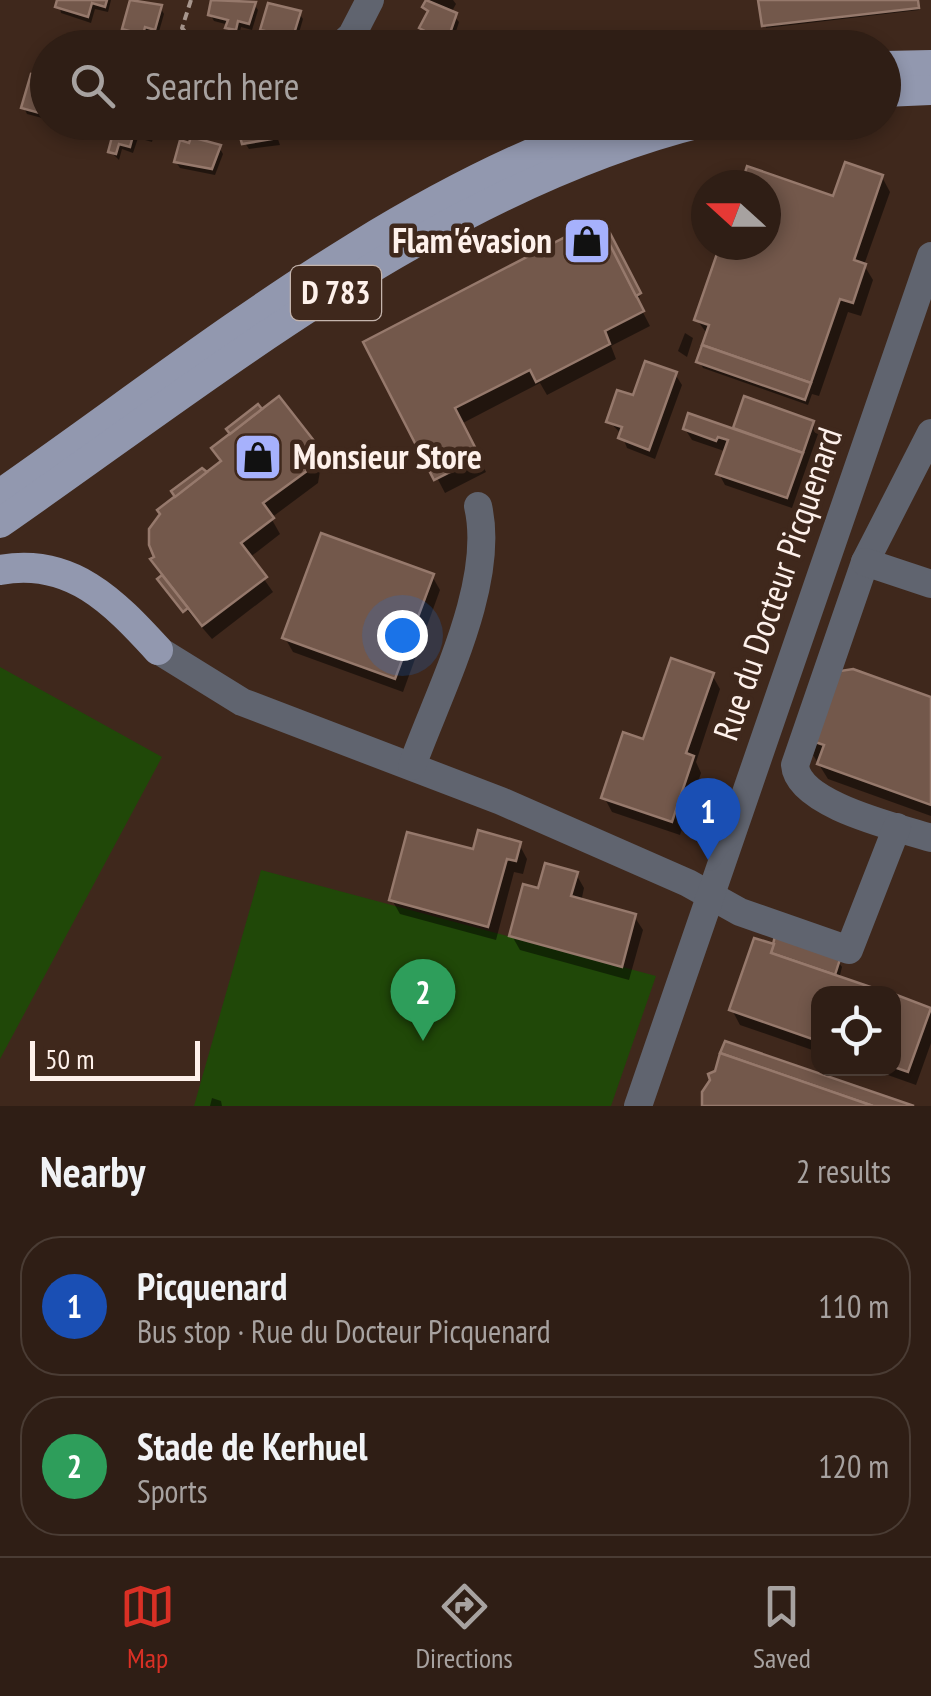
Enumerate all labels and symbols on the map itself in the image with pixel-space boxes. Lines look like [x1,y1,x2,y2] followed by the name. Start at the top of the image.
[691,170,781,260] north arrow
[561,215,613,267] shop icon: Flam'évasion
[392,217,552,263] place label: Flam'évasion
[291,266,381,320] road number: D 783
[702,421,852,746] street label: Rue du Docteur Picquenard
[232,431,284,483] shop icon: Monsieur Store
[293,433,482,479] place label: Monsieur Store
[377,610,428,661] your location
[676,778,740,860] pin: 1
[390,958,456,1041] pin: 2
[30,1036,200,1080] scale bar

